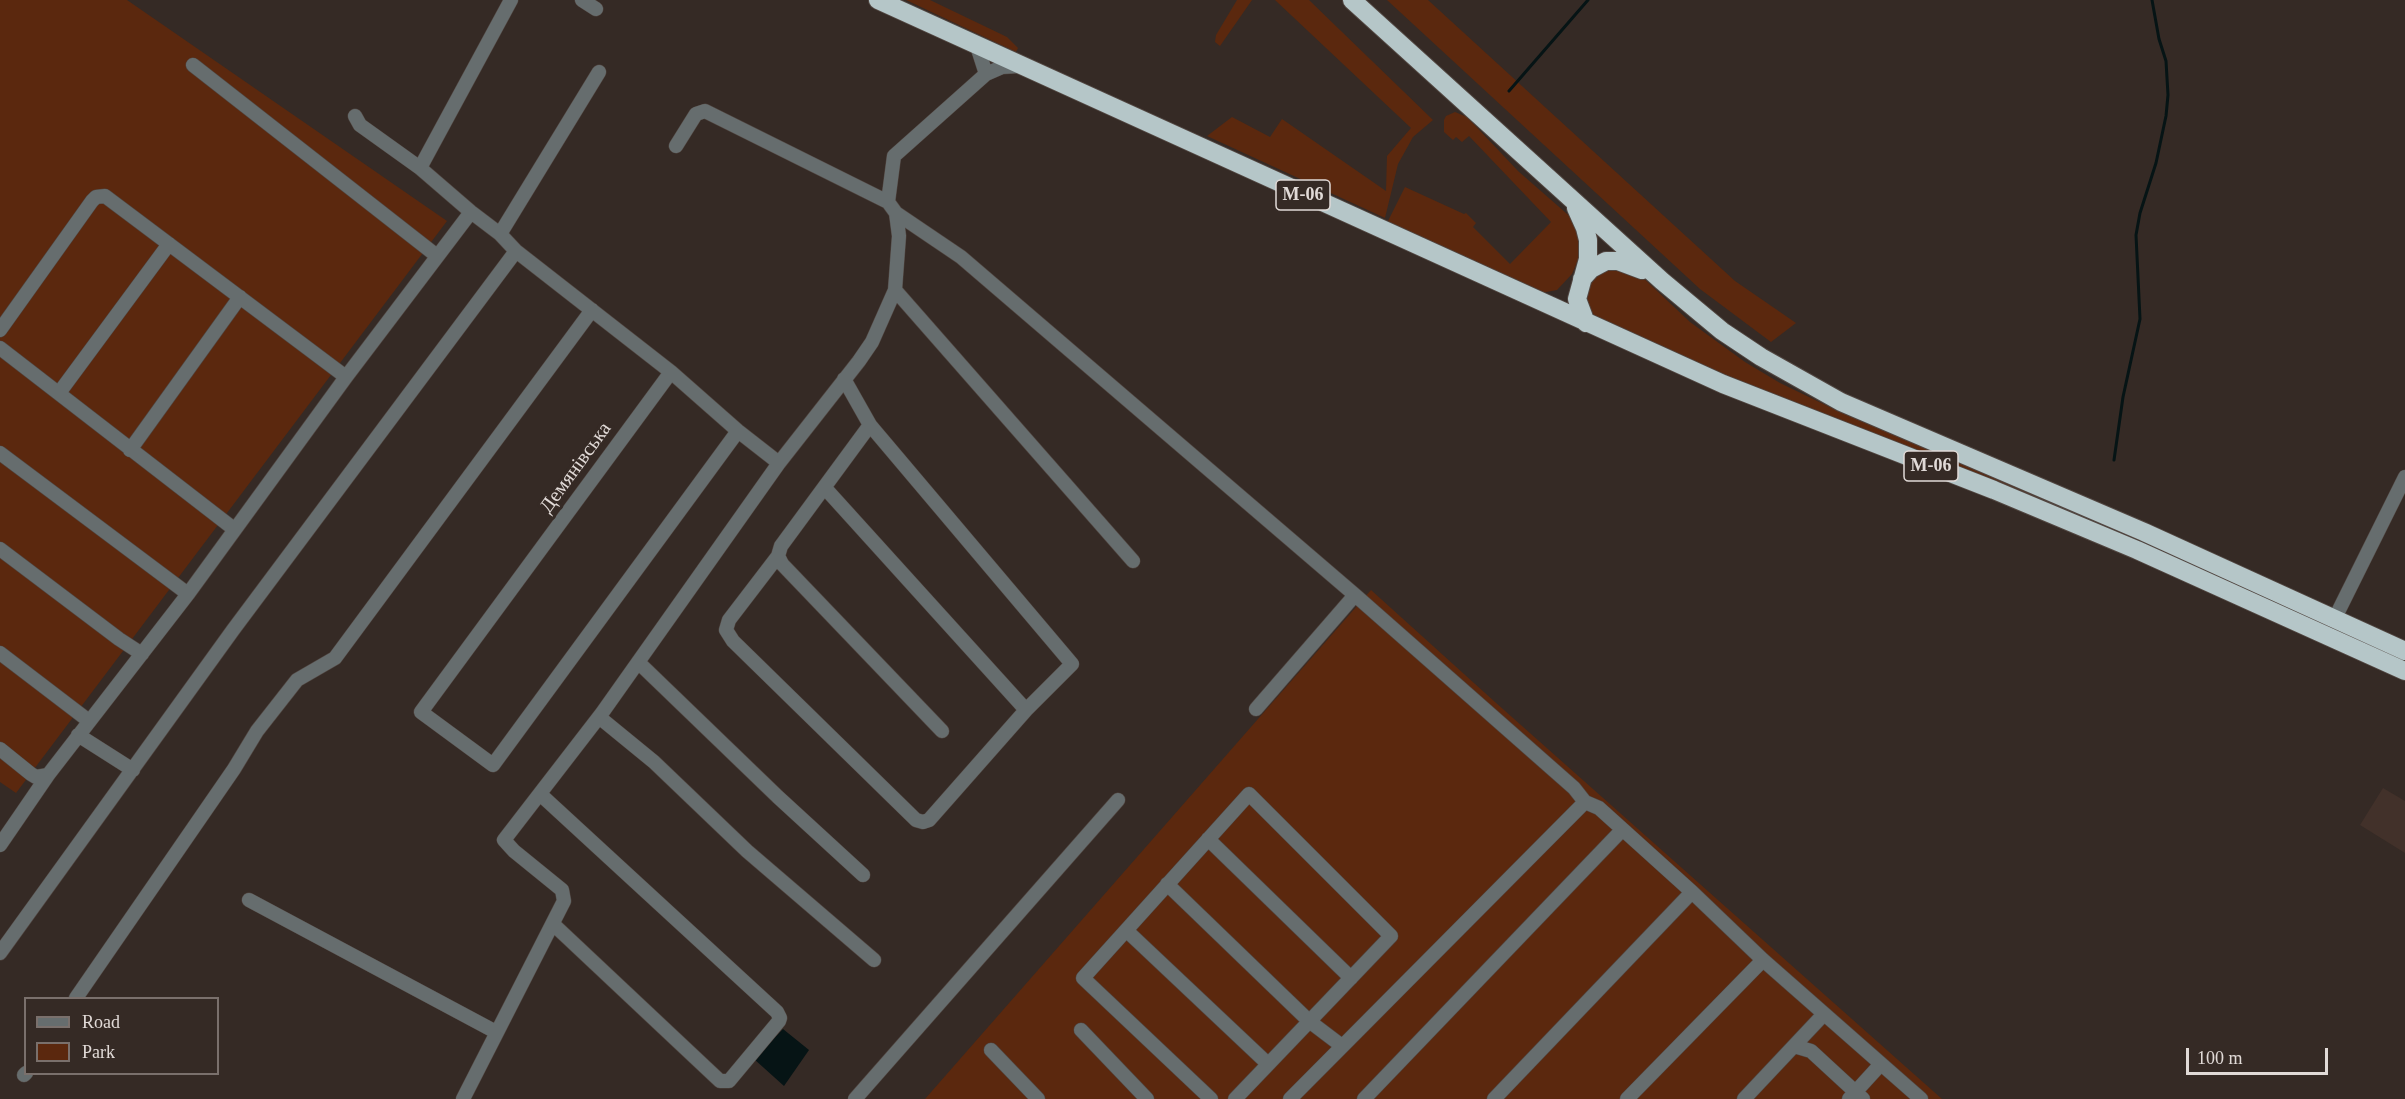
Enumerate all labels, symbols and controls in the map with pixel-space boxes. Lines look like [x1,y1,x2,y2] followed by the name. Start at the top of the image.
[1276,180,1330,210] road number: М-06
[535,418,617,518] street label: Демянівська
[1904,451,1958,481] road number: М-06
[24,997,219,1075] legend
[82,1012,120,1032] text: Road
[2189,1036,2332,1074] scale bar
[82,1042,115,1062] text: Park
[2197,1048,2243,1068] text: 100 m

